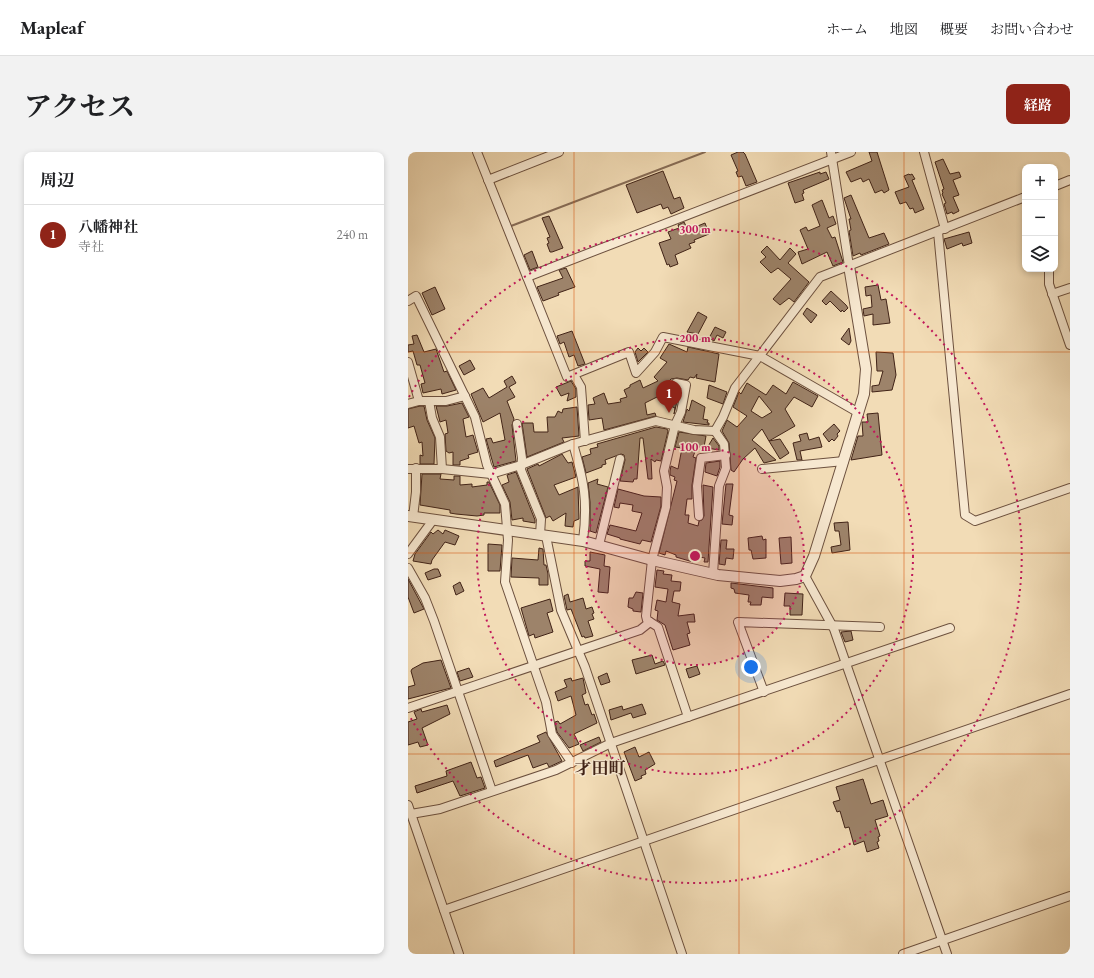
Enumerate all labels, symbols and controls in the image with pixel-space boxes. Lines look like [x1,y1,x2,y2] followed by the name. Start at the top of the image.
[20,15,84,40] text: Mapleaf
[826,20,868,38] text: ホーム
[890,20,918,38] text: 地図
[940,20,968,38] text: 概要
[990,20,1074,38] text: お問い合わせ
[1006,84,1070,124] button: 経路
[24,88,135,124] text: アクセス
[1022,164,1058,272] map controls
[1022,164,1058,200] button: +
[40,169,74,191] text: 周辺
[1022,200,1058,236] button: −
[78,217,138,236] text: 八幡神社
[679,221,711,237] text: 300 m
[50,226,56,243] text: 1
[337,226,368,243] text: 240 m
[1022,236,1058,272] button: layers
[78,238,104,255] text: 寺社
[679,330,711,346] text: 200 m
[656,380,682,413] pin: 1
[679,439,711,455] text: 100 m
[688,549,702,563] centre of rings
[741,657,761,677] your location
[575,757,626,779] district label: 才田町

